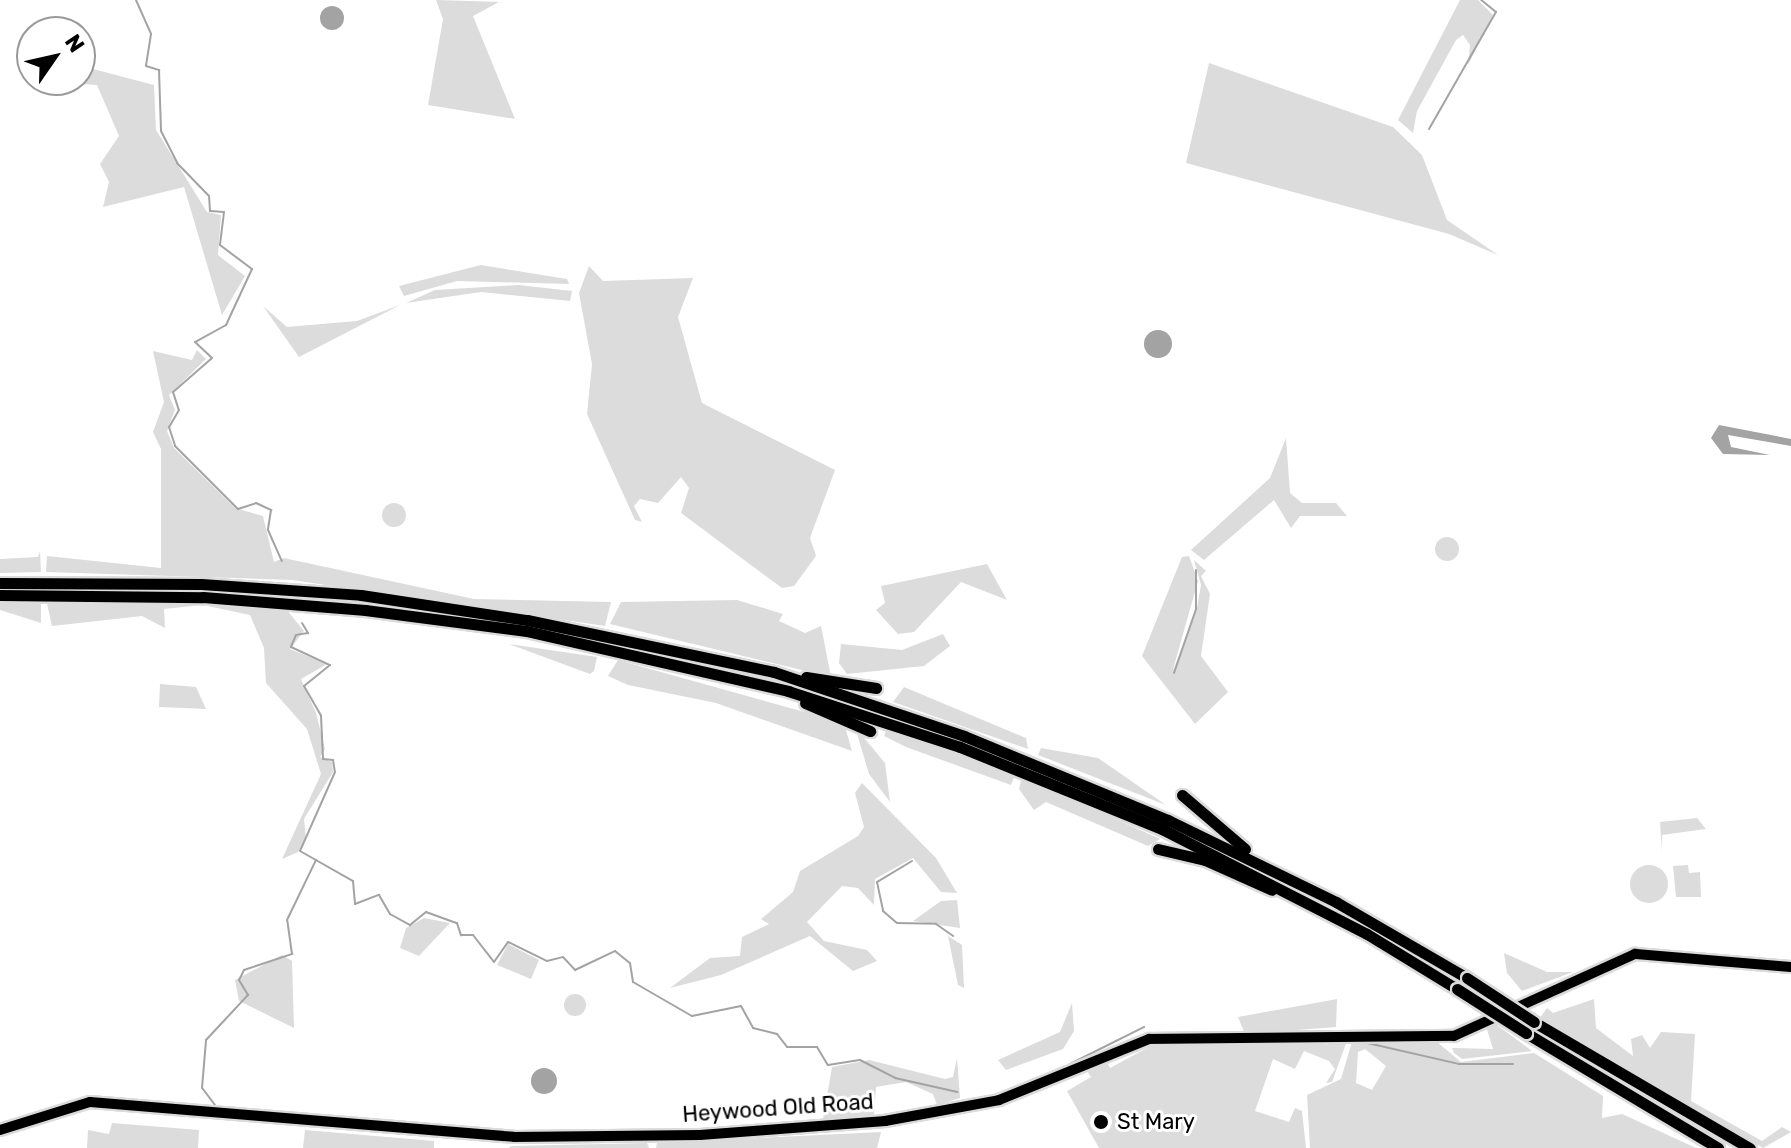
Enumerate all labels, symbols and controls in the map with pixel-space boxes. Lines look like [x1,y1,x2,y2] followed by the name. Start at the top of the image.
[16,16,96,96] north arrow
[59,29,90,58] text: N
[681,1088,875,1128] street label: Heywood Old Road
[1117,1109,1195,1135] place label: St Mary
[1092,1113,1110,1131] marker: St Mary

